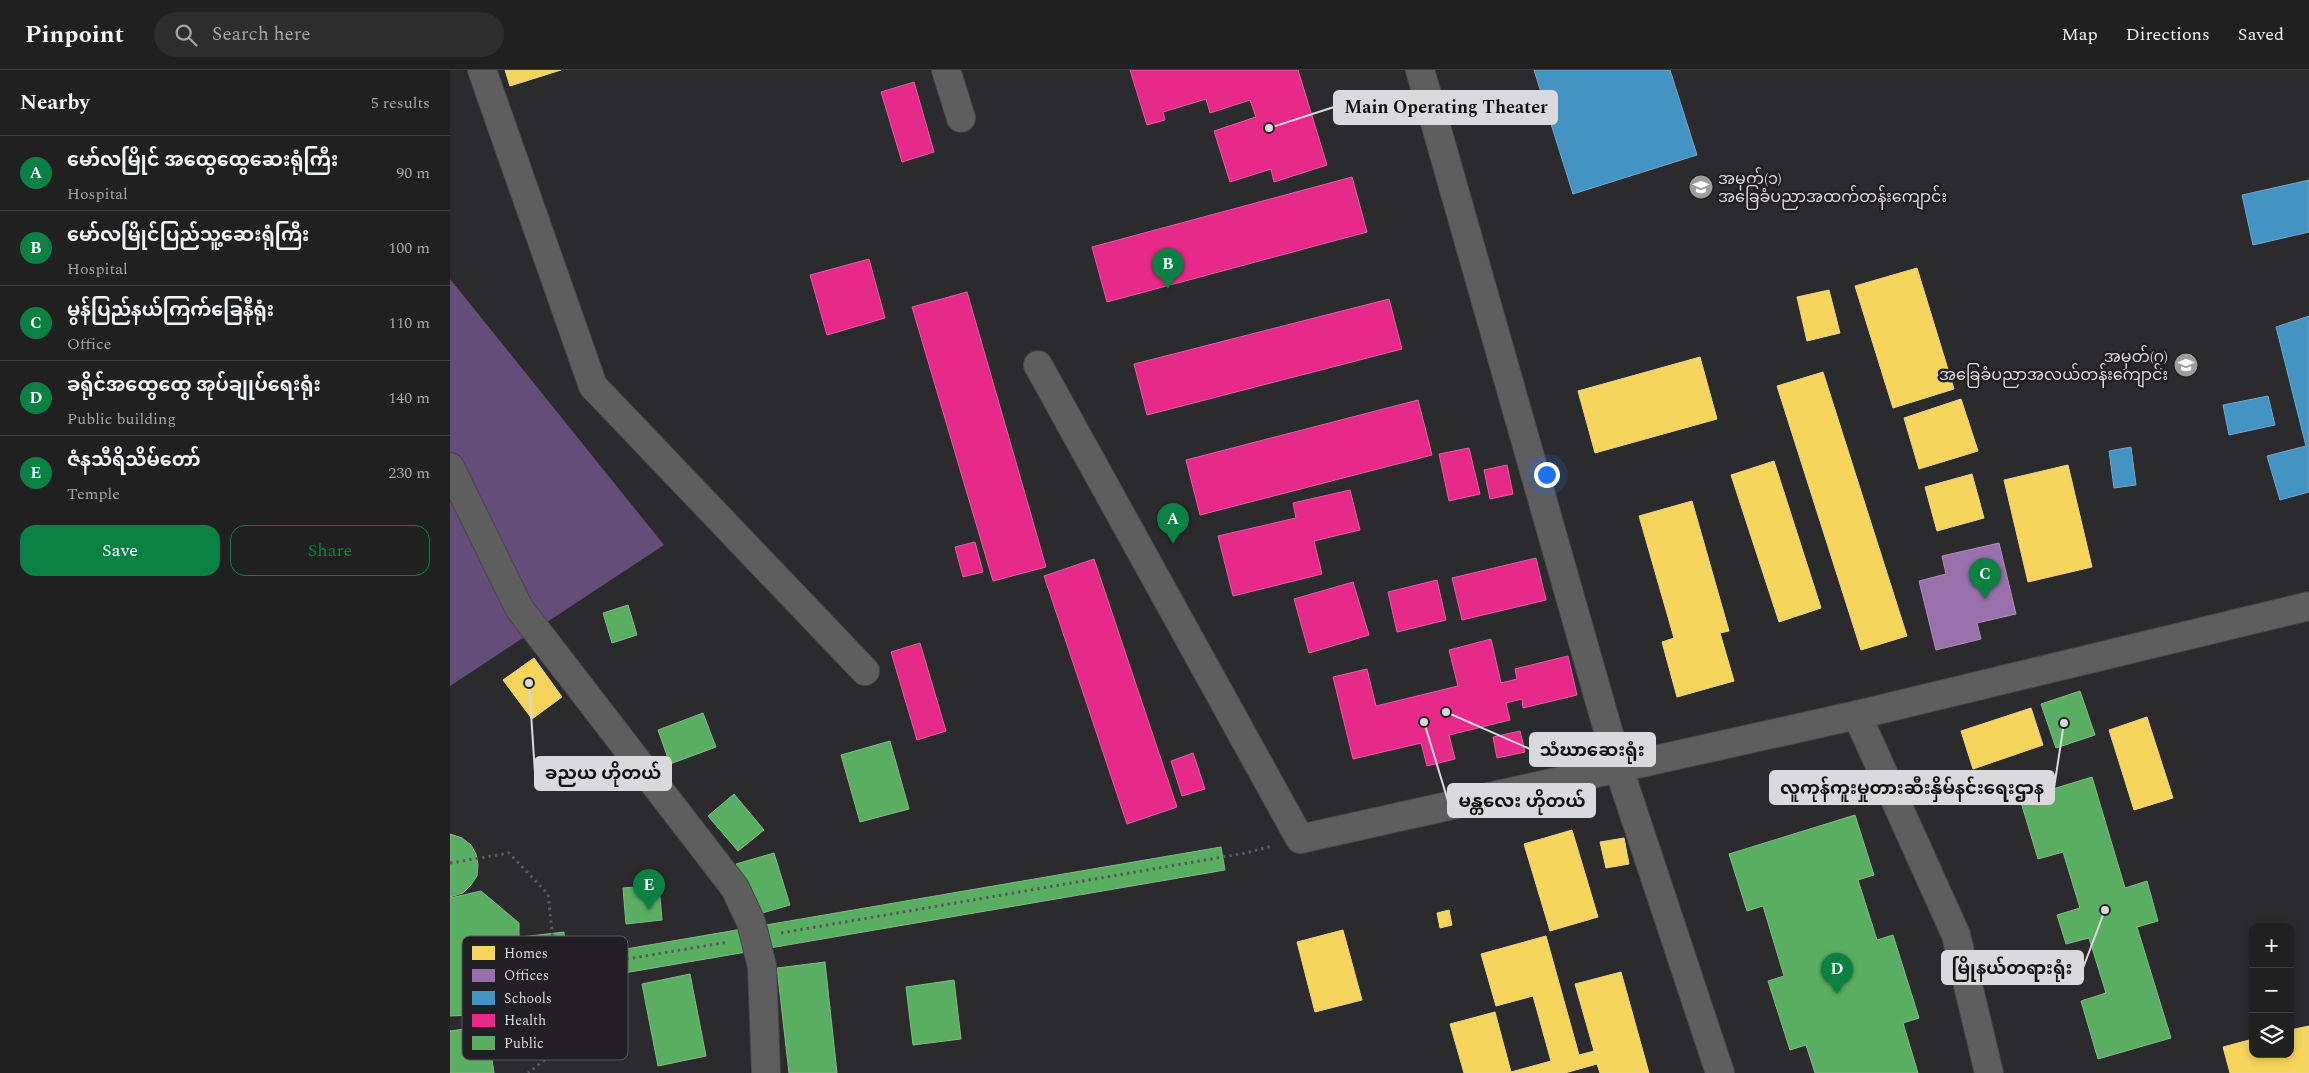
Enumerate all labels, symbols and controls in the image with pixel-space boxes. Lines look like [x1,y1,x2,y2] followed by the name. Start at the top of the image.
[154,12,504,57] search box
[25,17,124,53] text: Pinpoint
[212,20,310,49] text: Search here
[172,21,200,49] icon: search
[2062,21,2098,48] text: Map
[2126,21,2210,48] text: Directions
[2238,21,2284,48] text: Saved
[20,87,90,119] text: Nearby
[371,91,430,115] text: 5 results
[1334,91,1557,124] callout: Main Operating Theater
[1344,94,1548,121] text: Main Operating Theater
[67,146,338,175] text: မော်လမြိုင် အထွေထွေဆေးရုံကြီး
[30,161,42,185] text: A
[396,161,430,185] text: 90 m
[1718,167,1947,210] place label: အမှတ်(၁) အခြေခံပညာအထက်တန်းကျောင်း
[1688,174,1714,200] school or university icon: အမှတ်(၁) အခြေခံပညာအထက်တန်းကျောင်း
[67,182,128,206] text: Hospital
[67,221,309,250] text: မော်လမြိုင်ပြည်သူ့ဆေးရုံကြီး
[30,236,42,260] text: B
[388,236,430,260] text: 100 m
[1152,248,1184,289] pin: B
[67,257,128,281] text: Hospital
[67,296,274,325] text: မွန်ပြည်နယ်ကြက်ခြေနီရုံး
[30,311,42,335] text: C
[388,311,430,335] text: 110 m
[67,332,111,356] text: Office
[1939,345,2168,388] place label: အမှတ်(၇) အခြေခံပညာအလယ်တန်းကျောင်း
[2173,352,2199,378] school or university icon: အမှတ်(၇) အခြေခံပညာအလယ်တန်းကျောင်း
[67,371,321,400] text: ခရိုင်အထွေထွေ အုပ်ချုပ်ရေးရုံး
[30,386,42,410] text: D
[388,386,430,410] text: 140 m
[67,407,176,431] text: Public building
[67,446,201,475] text: ဇံနသီရိသိမ်တော်
[31,461,41,485] text: E
[388,461,430,485] text: 230 m
[1534,462,1560,488] your location
[67,482,120,506] text: Temple
[1157,503,1189,544] pin: A
[20,525,220,576] button: Save
[230,525,430,576] button: Share
[1969,558,2001,599] pin: C
[1530,733,1655,766] callout: သံဃာဆေးရုံး
[1539,737,1645,764] text: သံဃာဆေးရုံး
[535,757,671,790] callout: ခညယ ဟိုတယ်
[545,760,661,787] text: ခညယ ဟိုတယ်
[1770,771,2054,804] callout: လူကုန်ကူးမှုတားဆီးနှိမ်နင်းရေးဌာန
[1780,775,2044,802] text: လူကုန်ကူးမှုတားဆီးနှိမ်နင်းရေးဌာန
[1448,784,1595,817] callout: မန္တလေး ဟိုတယ်
[1458,788,1586,815] text: မန္တလေး ဟိုတယ်
[633,869,665,910] pin: E
[2249,923,2294,1058] map controls
[2249,923,2294,968] button: +
[462,936,628,1060] legend
[504,943,548,964] text: Homes
[1942,951,2083,984] callout: မြိုနယ်တရားရုံး
[1821,953,1853,994] pin: D
[1952,955,2072,982] text: မြိုနယ်တရားရုံး
[504,965,549,986] text: Offices
[2249,968,2294,1013] button: −
[504,988,552,1009] text: Schools
[504,1010,546,1031] text: Health
[2249,1013,2294,1058] button: layers
[504,1033,544,1054] text: Public

